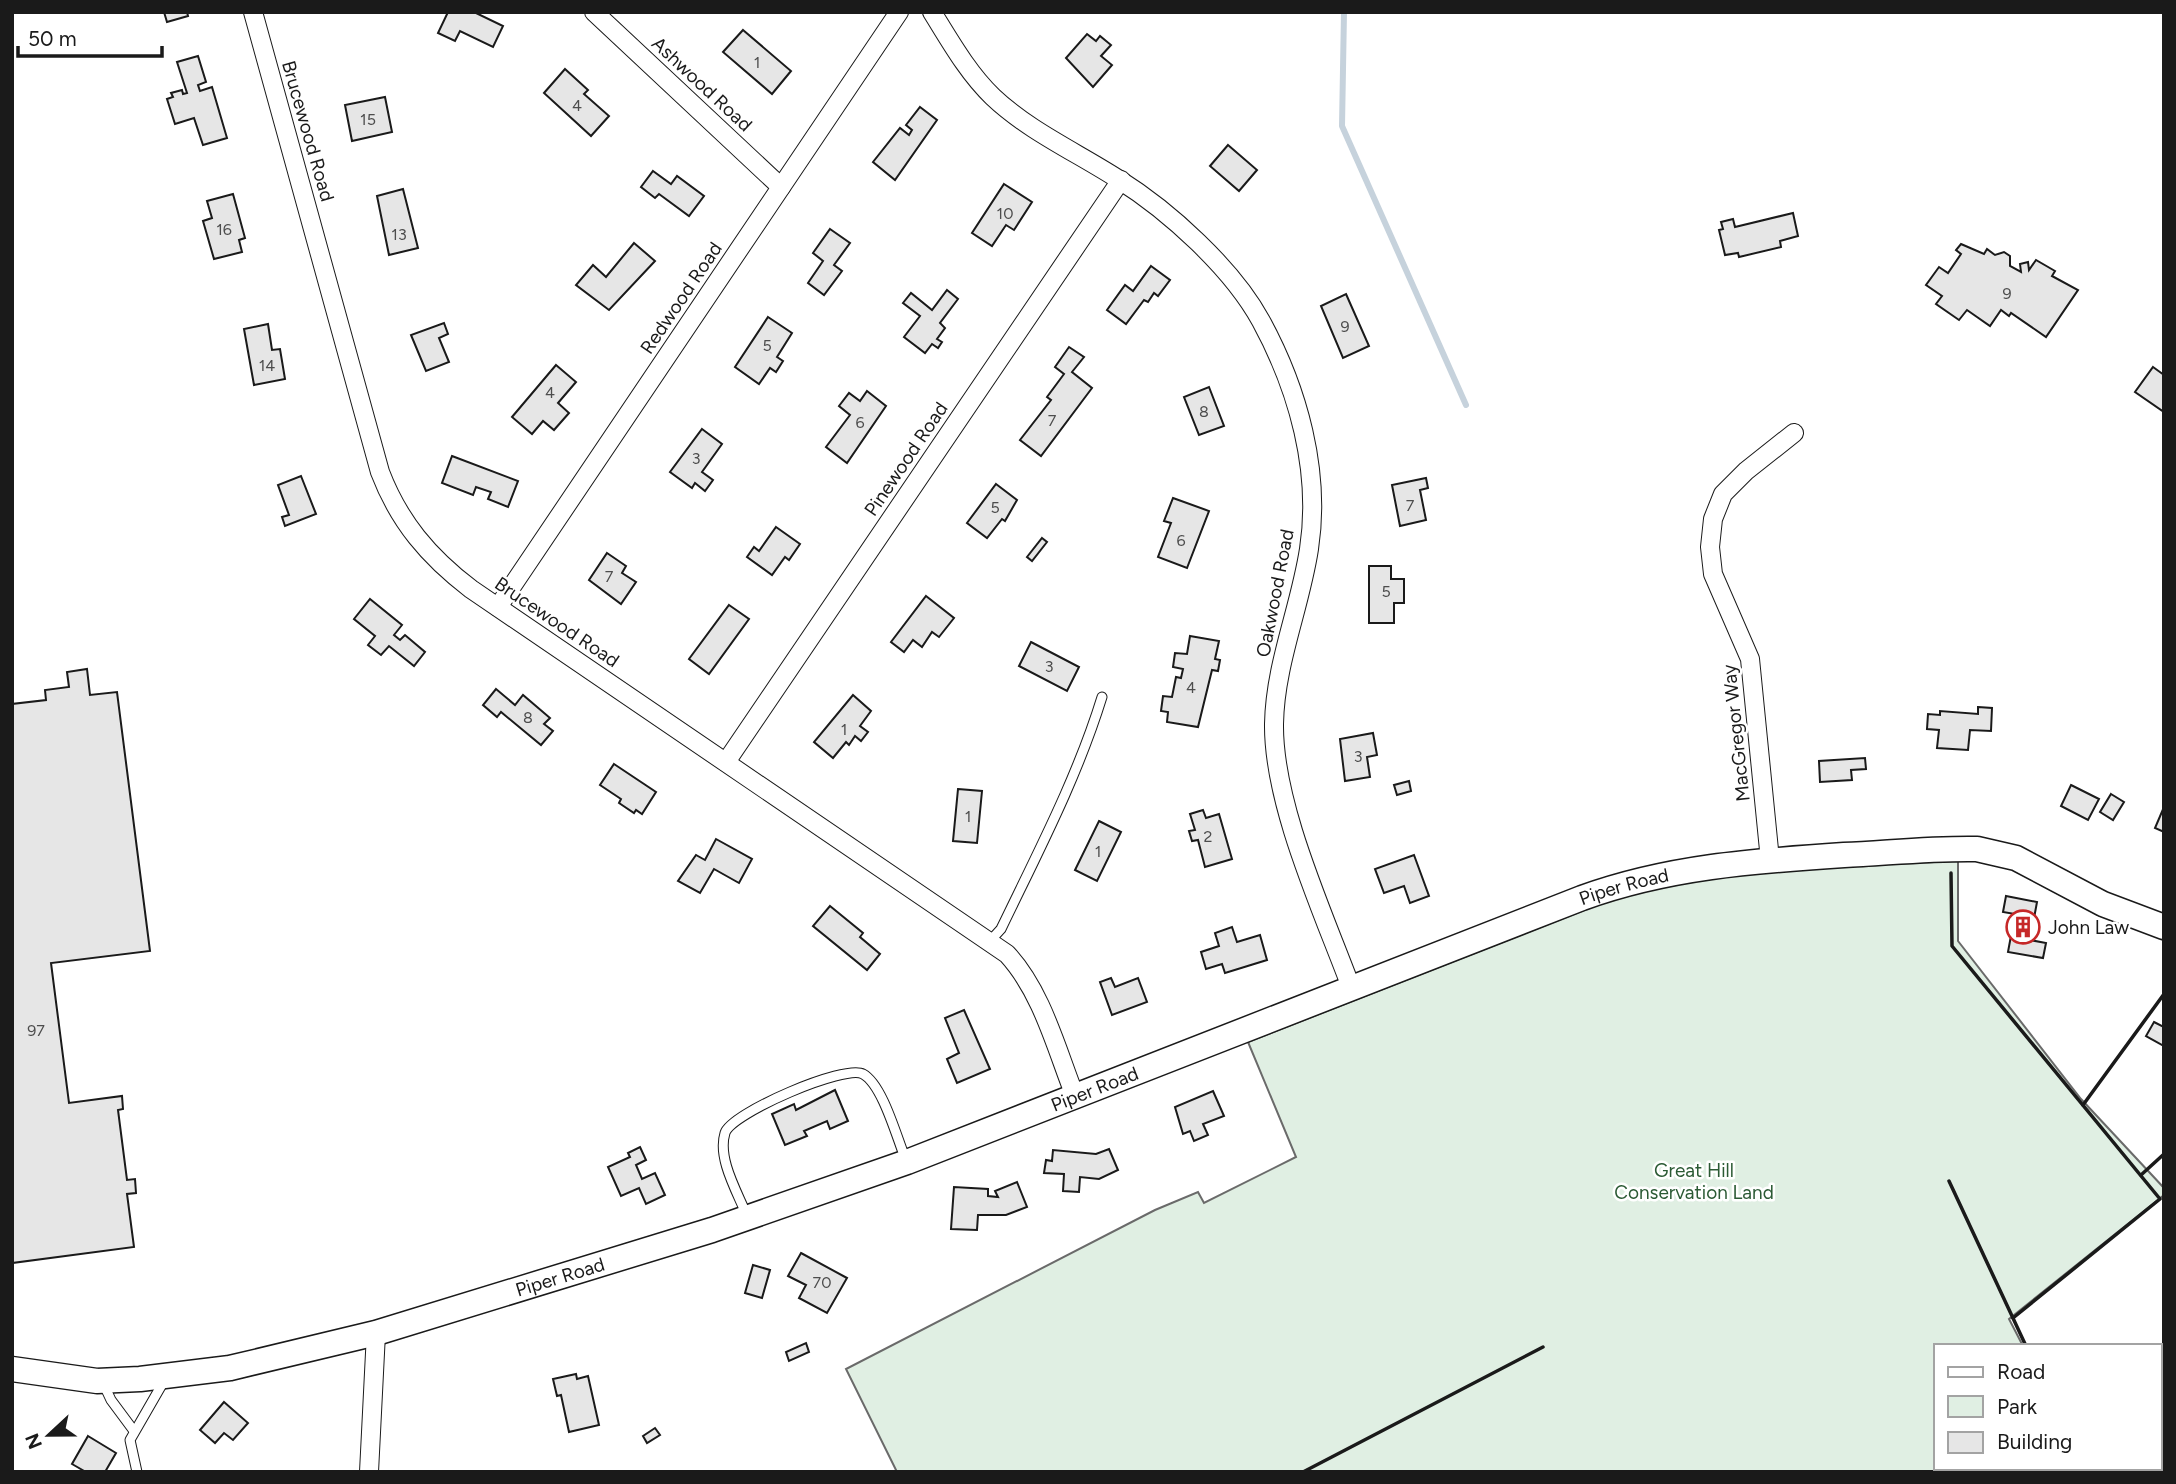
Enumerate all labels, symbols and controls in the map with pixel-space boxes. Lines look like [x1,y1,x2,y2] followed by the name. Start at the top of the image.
[18,14,161,58] scale bar
[28,26,77,51] text: 50 m
[647,32,757,136] street label: Ashwood Road
[754,53,760,72] house number: 1
[277,58,339,204] street label: Brucewood Road
[572,96,582,115] house number: 4
[360,110,376,129] house number: 15
[997,204,1013,223] house number: 10
[216,220,232,239] house number: 16
[391,225,407,244] house number: 13
[635,238,727,358] street label: Redwood Road
[2002,284,2012,303] house number: 9
[1340,317,1350,336] house number: 9
[762,336,772,355] house number: 5
[259,356,275,375] house number: 14
[545,383,555,402] house number: 4
[859,398,953,520] street label: Pinewood Road
[1199,402,1209,421] house number: 8
[1048,411,1057,430] house number: 7
[855,413,865,432] house number: 6
[692,449,700,468] house number: 3
[1406,496,1415,515] house number: 7
[990,498,1000,517] house number: 5
[1251,527,1299,659] street label: Oakwood Road
[1176,531,1186,550] house number: 6
[605,567,614,586] house number: 7
[490,572,624,672] street label: Brucewood Road
[1381,582,1391,601] house number: 5
[1045,657,1053,676] house number: 3
[1717,663,1755,803] street label: MacGregor Way
[1186,678,1196,697] house number: 4
[523,708,533,727] house number: 8
[841,720,847,739] house number: 1
[1354,747,1362,766] house number: 3
[965,807,971,826] house number: 1
[1204,827,1212,846] house number: 2
[1095,842,1101,861] house number: 1
[1576,863,1671,910] street label: Piper Road
[2004,908,2042,946] building icon: John Law
[2048,916,2129,939] place label: John Law
[27,1021,45,1040] house number: 97
[1048,1061,1142,1116] street label: Piper Road
[1614,1159,1774,1204] park label: Great Hill Conservation Land
[513,1252,607,1301] street label: Piper Road
[813,1273,831,1292] house number: 70
[1934,1344,2162,1470] legend
[1997,1359,2045,1384] text: Road
[1997,1394,2038,1419] text: Park
[14,1400,84,1470] north arrow
[1997,1429,2072,1454] text: Building
[20,1430,47,1452] text: N

